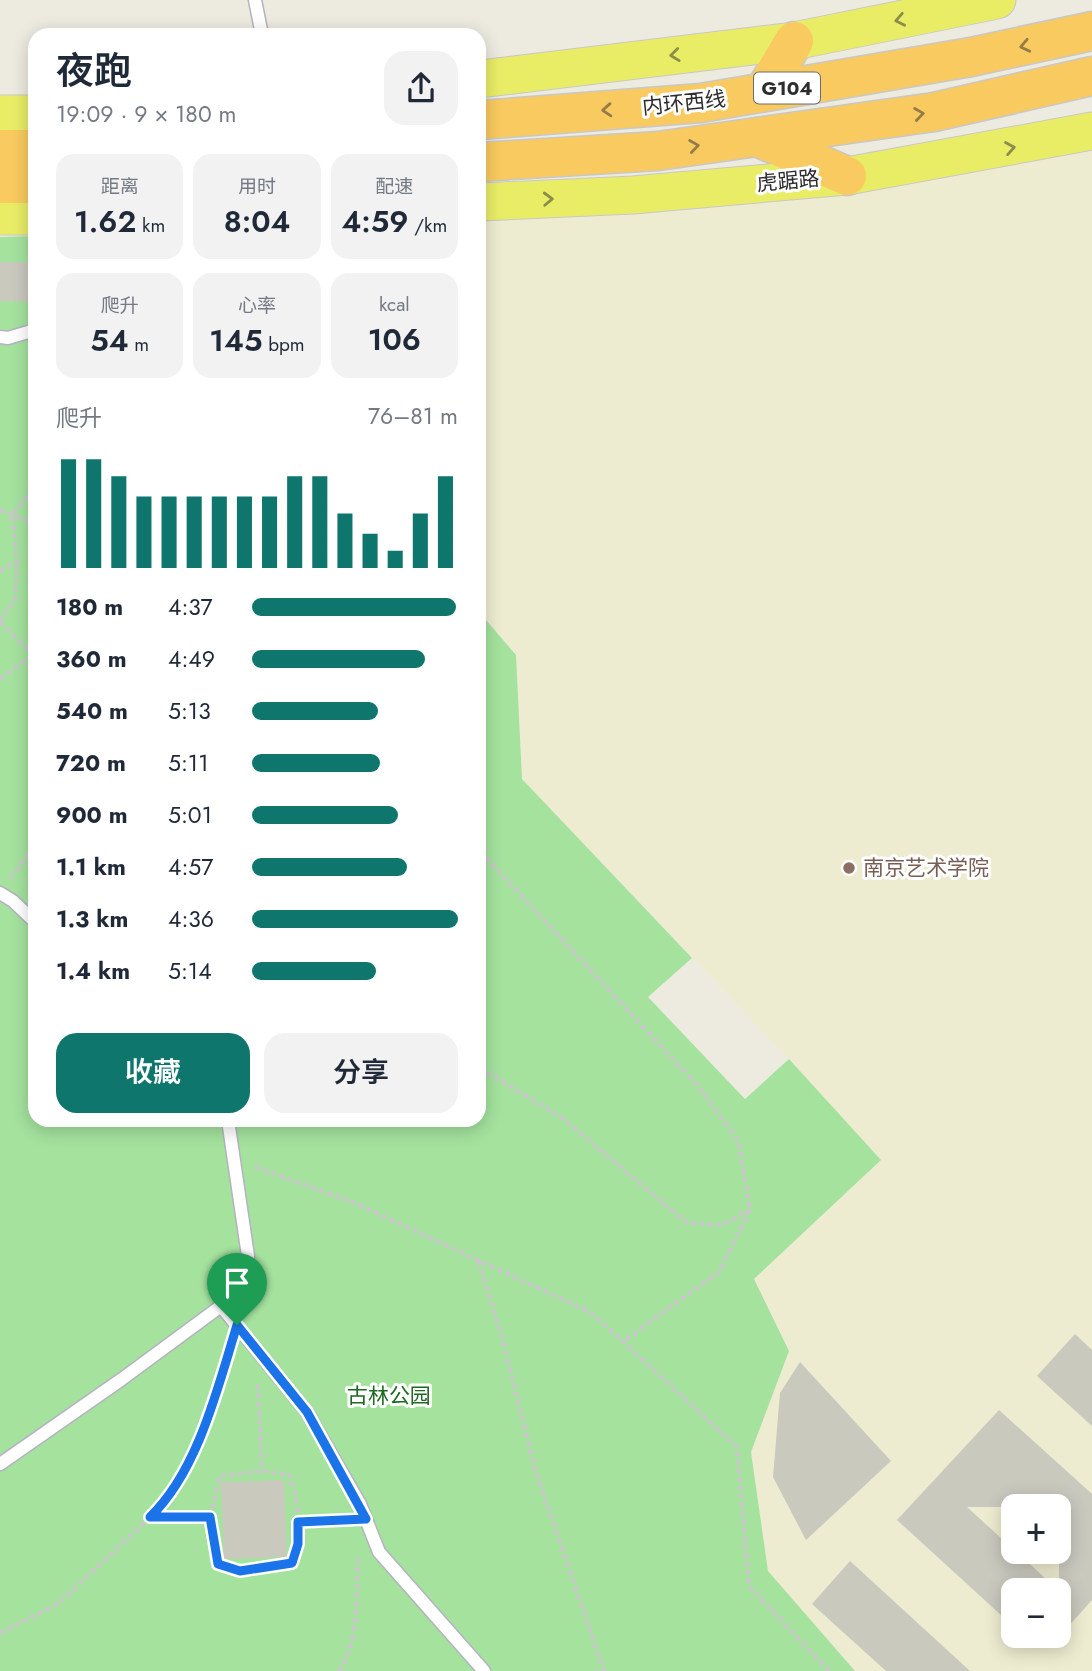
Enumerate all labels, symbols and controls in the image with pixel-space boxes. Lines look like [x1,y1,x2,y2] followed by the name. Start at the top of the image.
[894,12,906,27] one-way arrow
[1019,37,1031,52] one-way arrow
[56,43,132,98] text: 夜跑
[669,48,681,63] one-way arrow
[384,51,458,125] button: share
[754,72,820,104] road number: G104
[641,84,727,122] street label: 内环西线
[56,97,237,131] text: 19:09 · 9 × 180 m
[601,102,612,117] one-way arrow
[913,107,925,122] one-way arrow
[688,139,700,154] one-way arrow
[1004,141,1016,156] one-way arrow
[755,163,821,199] street label: 虎踞路
[101,173,139,200] text: 距离
[238,173,276,200] text: 用时
[375,173,413,200] text: 配速
[542,191,553,206] one-way arrow
[74,200,136,243] text: 1.62
[224,200,290,243] text: 8:04
[341,200,409,243] text: 4:59
[136,212,165,239] text: km
[409,212,447,239] text: /km
[379,291,410,318] text: kcal
[101,292,139,319] text: 爬升
[238,292,276,319] text: 心率
[368,318,421,361] text: 106
[90,319,129,362] text: 54
[209,319,263,362] text: 145
[129,331,149,358] text: m
[263,331,305,358] text: bpm
[368,399,458,433] text: 76–81 m
[56,401,102,435] text: 爬升
[56,590,123,624] text: 180 m
[168,590,213,624] text: 4:37
[56,642,127,676] text: 360 m
[168,642,215,676] text: 4:49
[56,694,128,728] text: 540 m
[168,694,211,728] text: 5:13
[56,746,126,780] text: 720 m
[168,746,209,780] text: 5:11
[56,798,128,832] text: 900 m
[168,798,212,832] text: 5:01
[56,850,126,884] text: 1.1 km
[168,850,213,884] text: 4:57
[863,853,989,883] place label: 南京艺术学院
[841,860,857,876] marker: 南京艺术学院
[56,902,128,936] text: 1.3 km
[168,902,214,936] text: 4:36
[56,954,130,988] text: 1.4 km
[168,954,212,988] text: 5:14
[56,1033,250,1113] button: 收藏
[264,1033,458,1113] button: 分享
[207,1253,267,1325] pin
[218,1264,256,1302] icon: arrive
[347,1381,431,1411] park label: 古林公园
[1001,1494,1071,1648] map controls
[1001,1494,1071,1564] button: +
[1001,1578,1071,1648] button: −

